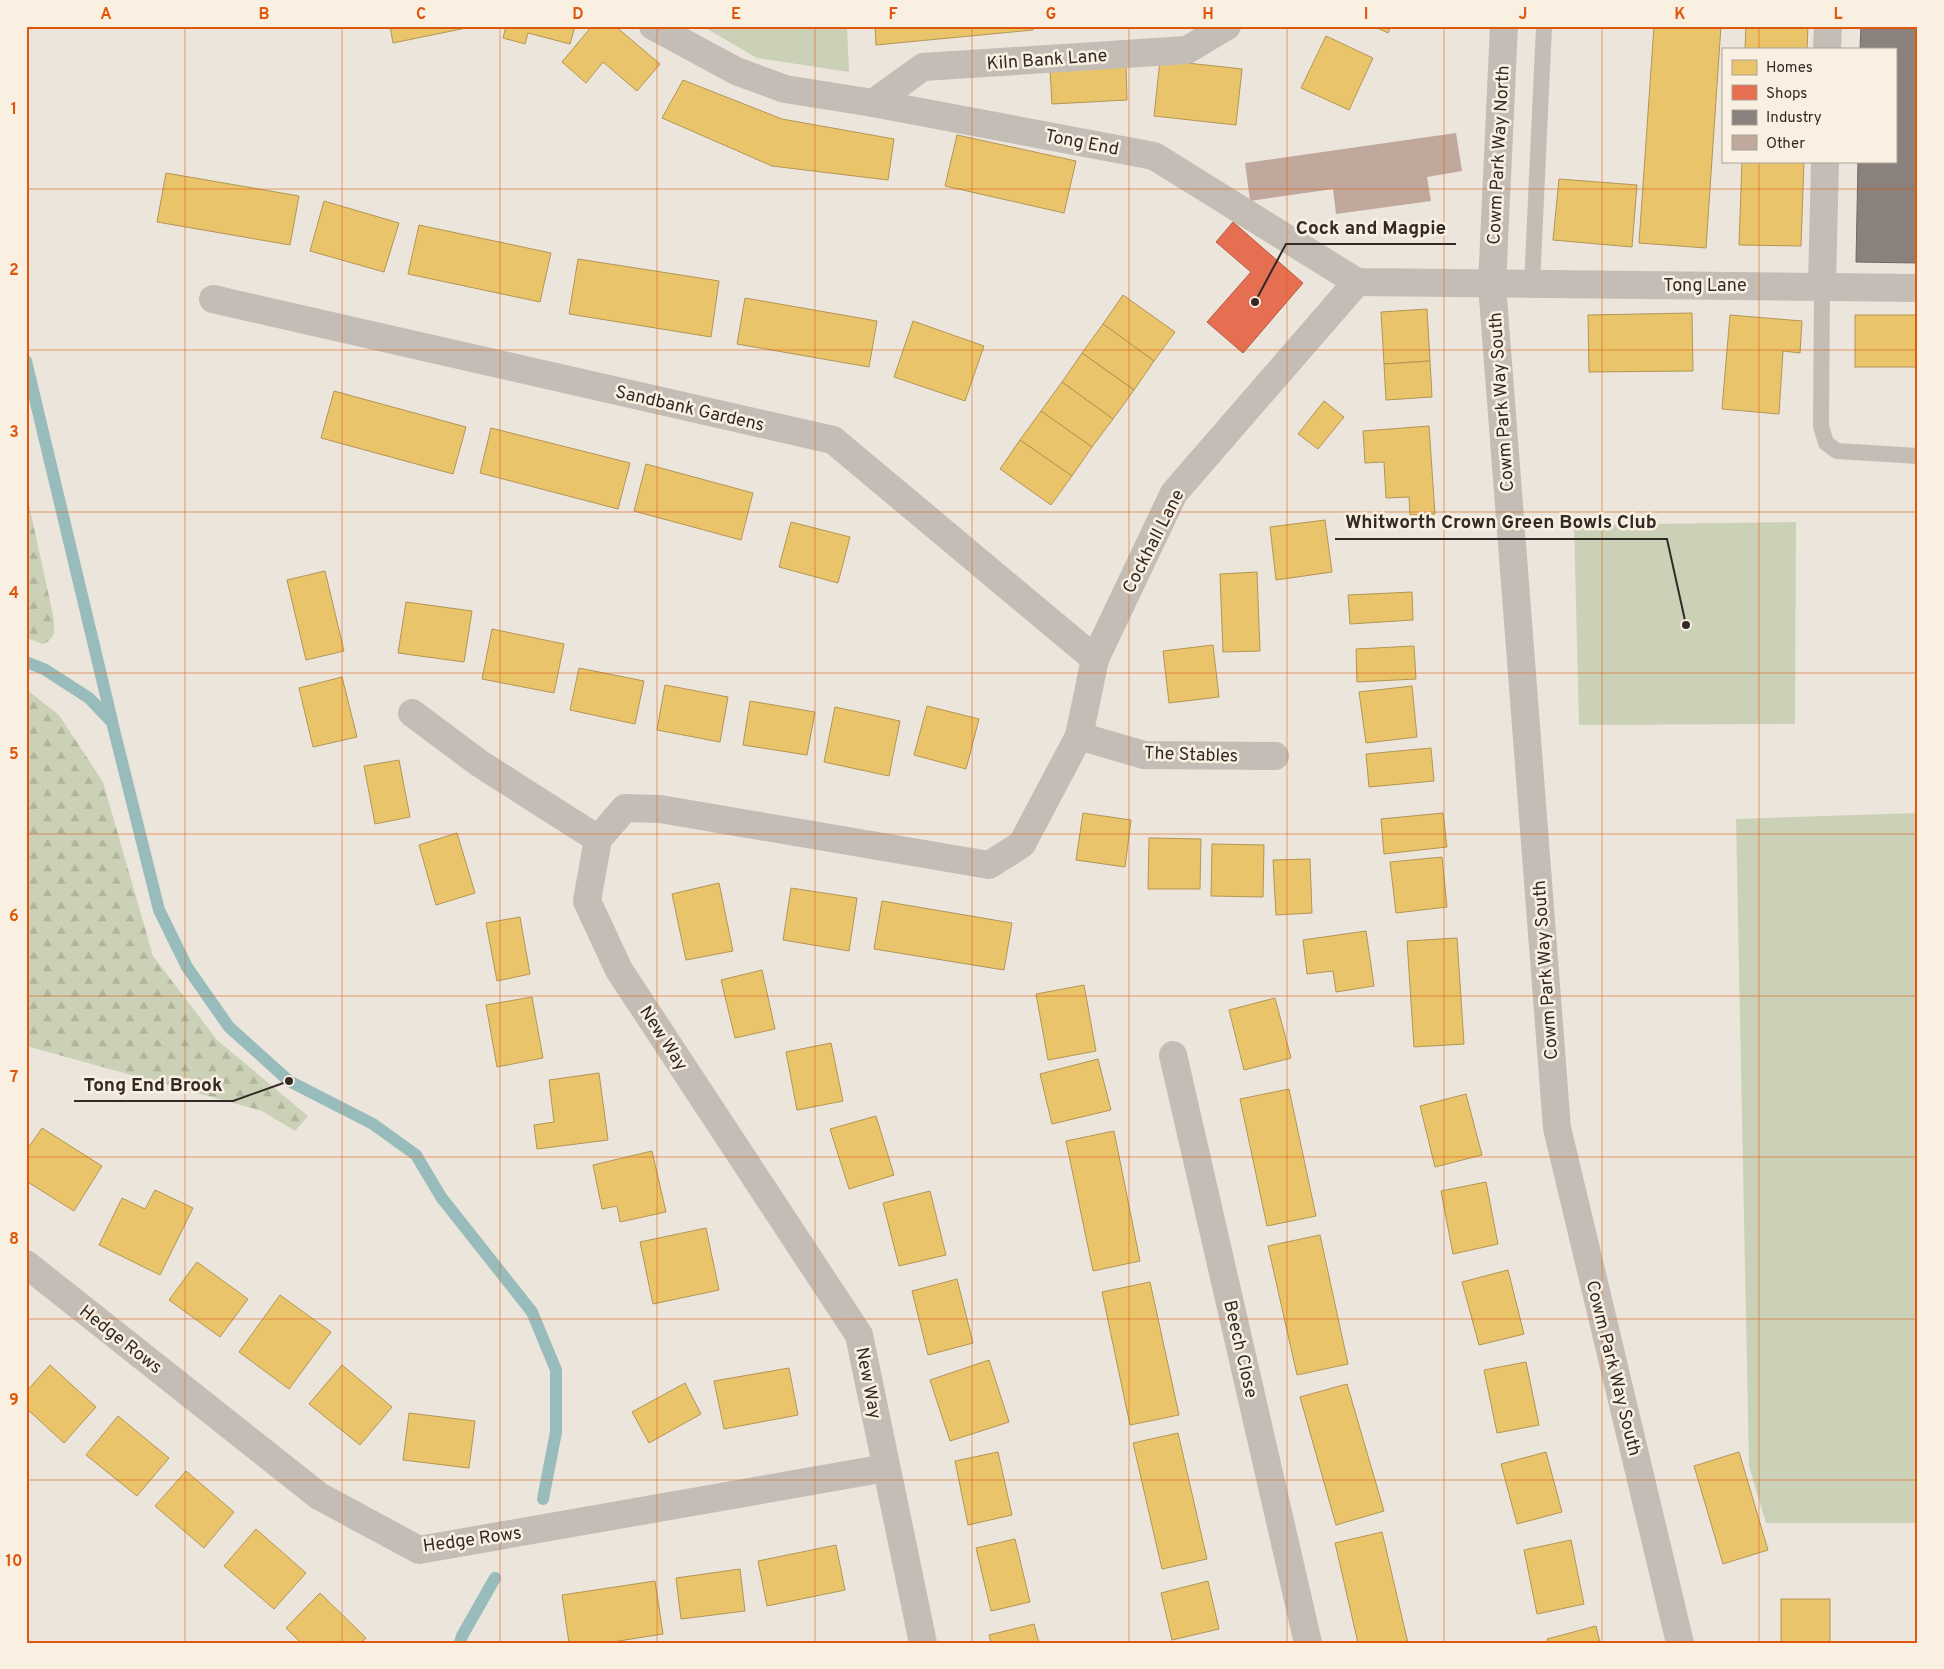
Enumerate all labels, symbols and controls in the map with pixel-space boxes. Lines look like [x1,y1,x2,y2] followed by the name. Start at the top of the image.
[100,5,112,25] text: A
[258,5,270,25] text: B
[416,5,426,25] text: C
[572,5,584,25] text: D
[731,5,741,25] text: E
[888,5,898,25] text: F
[1046,5,1056,25] text: G
[1202,5,1214,25] text: H
[1364,5,1368,25] text: I
[1519,5,1527,25] text: J
[1674,5,1686,25] text: K
[1833,5,1843,25] text: L
[986,45,1108,76] street label: Kiln Bank Lane
[1722,48,1896,162] legend
[1766,59,1813,78] text: Homes
[1483,65,1516,245] street label: Cowm Park Way North
[1766,85,1807,104] text: Shops
[11,100,17,120] text: 1
[1766,109,1822,128] text: Industry
[1043,125,1121,162] street label: Tong End
[1766,135,1805,154] text: Other
[1286,210,1456,244] callout: Cock and Magpie
[1296,217,1446,241] text: Cock and Magpie
[9,261,19,281] text: 2
[1663,275,1747,298] street label: Tong Lane
[1485,311,1520,493] street label: Cowm Park Way South
[613,381,766,438] street label: Sandbank Gardens
[9,423,19,443] text: 3
[1118,486,1190,598] street label: Cockhall Lane
[1335,505,1667,539] callout: Whitworth Crown Green Bowls Club
[1345,511,1657,535] text: Whitworth Crown Green Bowls Club
[9,584,19,604] text: 4
[1143,742,1238,769] street label: The Stables
[9,745,19,765] text: 5
[1529,879,1564,1061] street label: Cowm Park Way South
[9,907,19,927] text: 6
[633,1002,692,1076] street label: New Way
[74,1067,233,1101] callout: Tong End Brook
[10,1068,18,1088] text: 7
[83,1074,223,1098] text: Tong End Brook
[9,1230,19,1250] text: 8
[1580,1278,1645,1458] street label: Cowm Park Way South
[1217,1298,1262,1400] street label: Beech Close
[74,1301,166,1380] street label: Hedge Rows
[849,1345,886,1421] street label: New Way
[9,1391,19,1411] text: 9
[421,1522,523,1559] street label: Hedge Rows
[6,1552,22,1572] text: 10

